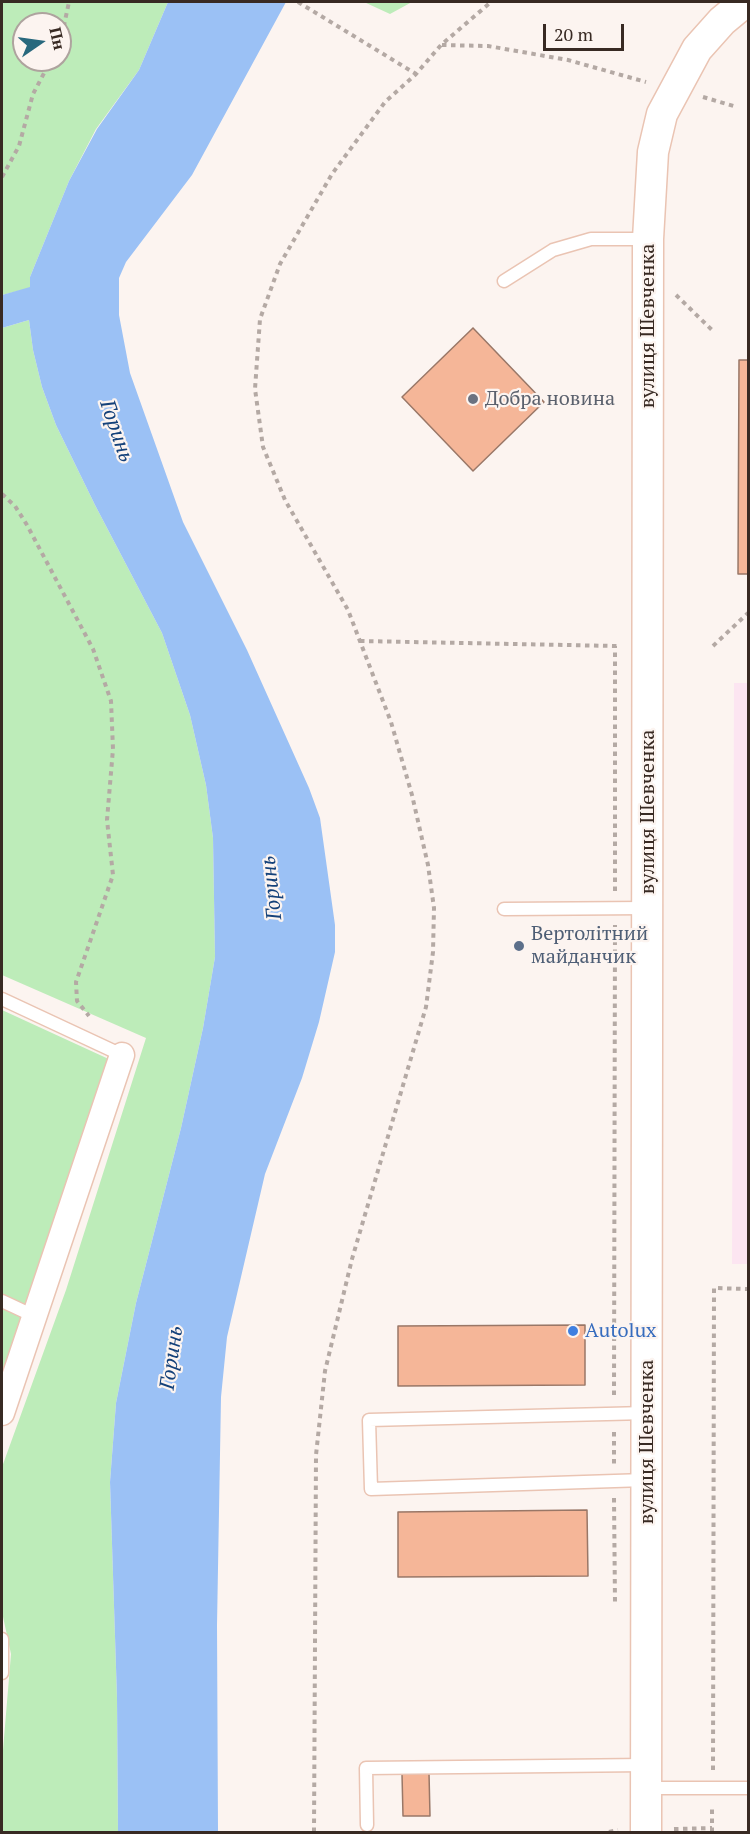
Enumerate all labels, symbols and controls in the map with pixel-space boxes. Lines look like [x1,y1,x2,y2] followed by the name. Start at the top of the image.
[12,12,72,72] north arrow
[546,12,627,50] scale bar
[554,22,593,46] text: 20 m
[44,25,71,52] text: Пн
[636,244,660,408] street label: вулиця Шевченка
[485,387,615,411] place label: Добра новина
[466,392,480,406] marker: Добра новина
[94,397,138,465] water label: Горинь
[636,730,660,894] street label: вулиця Шевченка
[256,855,288,921] water label: Горинь
[531,922,648,969] place label: Вертолітний майданчик
[512,939,526,953] marker: Вертолітний майданчик
[585,1319,656,1343] place label: Autolux
[566,1324,580,1338] marker: Autolux
[155,1325,189,1391] water label: Горинь
[635,1360,659,1524] street label: вулиця Шевченка

